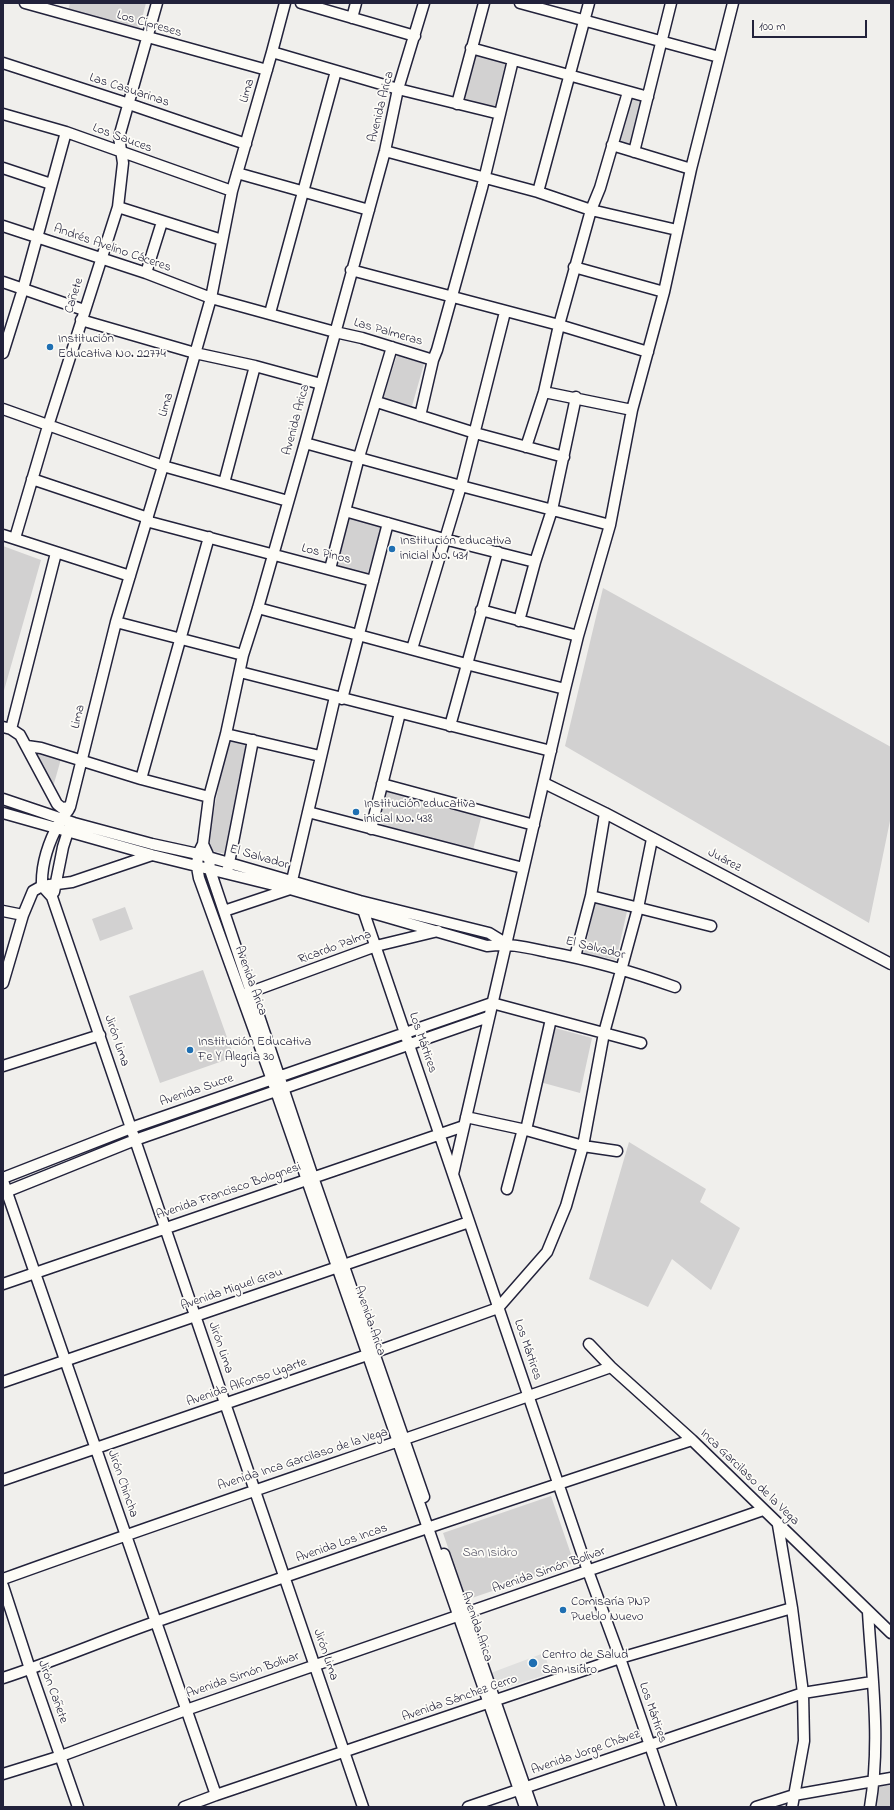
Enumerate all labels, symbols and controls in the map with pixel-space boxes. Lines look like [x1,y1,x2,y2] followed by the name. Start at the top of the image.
[115,8,183,42] street label: Los Cipreses
[754,12,869,38] scale bar
[759,18,786,36] text: 100 m
[366,70,398,144] street label: Avenida Arica
[87,71,171,111] street label: Las Casuarinas
[237,77,259,105] street label: Lima
[90,121,154,157] street label: Los Sauces
[51,222,173,276] street label: Andrés Avelino Cáceres
[62,276,88,316] street label: Cañete
[352,316,424,350] street label: Las Palmeras
[58,332,166,363] place label: Institución Educativa No. 22774
[45,342,55,352] marker: Institución Educativa No. 22774
[280,383,314,457] street label: Avenida Arica
[156,391,178,419] street label: Lima
[400,534,511,565] place label: Institución educativa inicial No. 431
[300,541,352,569] street label: Los Pinos
[387,544,397,554] marker: Institución educativa inicial No. 431
[68,703,90,731] street label: Lima
[364,797,475,828] place label: Institución educativa inicial No. 438
[351,807,361,817] marker: Institución educativa inicial No. 438
[228,842,290,874] street label: El Salvador
[705,846,743,876] street label: Juárez
[296,928,374,968] street label: Ricardo Palma
[564,934,626,964] street label: El Salvador
[230,944,270,1018] street label: Avenida Arica
[404,1011,440,1075] street label: Los Mártires
[100,1013,132,1069] street label: Jirón Lima
[198,1035,311,1066] place label: Institución Educativa Fe Y Alegria 30
[185,1045,195,1055] marker: Institución Educativa Fe Y Alegria 30
[158,1071,236,1111] street label: Avenida Sucre
[155,1160,303,1224] street label: Avenida Francisco Bolognesi
[179,1265,285,1315] street label: Avenida Miguel Grau
[350,1284,388,1358] street label: Avenida Arica
[509,1318,545,1382] street label: Los Mártires
[204,1320,236,1376] street label: Jirón Lima
[185,1355,309,1411] street label: Avenida Alfonso Ugarte
[216,1425,390,1495] street label: Avenida Inca Garcilaso de la Vega
[696,1426,802,1530] street label: Inca Garcilaso de la Vega
[103,1448,141,1520] street label: Jirón Chincha
[294,1521,390,1567] street label: Avenida Los Incas
[490,1544,608,1598] street label: Avenida Simón Bolívar
[462,1546,518,1562] park label: San Isidro
[457,1590,495,1664] street label: Avenida Arica
[571,1595,650,1626] place label: Comisaría PNP Pueblo Nuevo
[558,1605,568,1615] marker: Comisaría PNP Pueblo Nuevo
[309,1627,341,1683] street label: Jirón Lima
[542,1648,628,1679] place label: Centro de Salud San Isidro
[184,1649,302,1703] street label: Avenida Simón Bolívar
[527,1657,539,1669] marker: Centro de Salud San Isidro
[33,1658,71,1726] street label: Jirón Cañete
[400,1672,520,1726] street label: Avenida Sánchez Cerro
[634,1681,670,1745] street label: Los Mártires
[529,1727,643,1779] street label: Avenida Jorge Chávez

